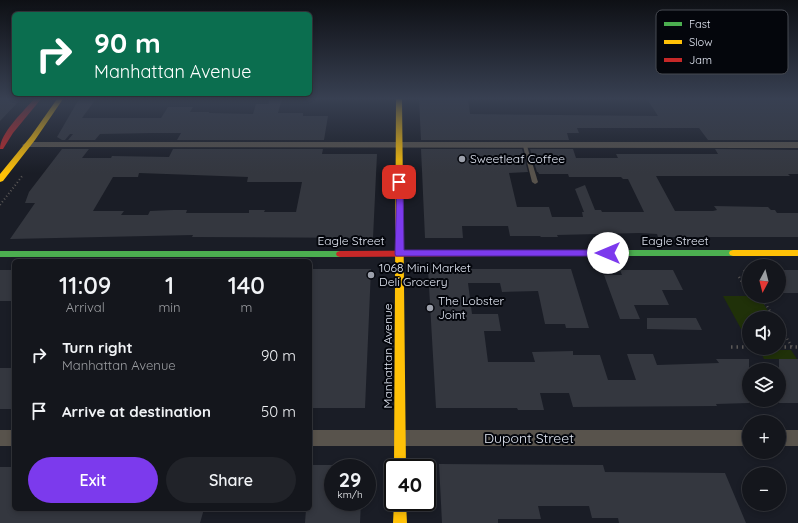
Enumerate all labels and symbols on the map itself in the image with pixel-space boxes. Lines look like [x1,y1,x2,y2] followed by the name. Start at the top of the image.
[656,10,788,74] legend
[689,17,711,31] text: Fast
[689,35,713,49] text: Slow
[689,53,712,67] text: Jam
[470,151,565,166] place label: Sweetleaf Coffee
[457,154,467,164] marker: Sweetleaf Coffee
[382,165,416,199] pin
[587,232,629,274] position arrow
[317,233,385,248] street label: Eagle Street
[641,233,709,248] street label: Eagle Street
[742,259,786,303] north arrow
[379,260,471,289] place label: 1068 Mini Market Deli Grocery
[366,270,376,280] marker: 1068 Mini Market Deli Grocery
[438,293,504,322] place label: The Lobster Joint
[380,303,395,408] street label: Manhattan Avenue
[425,303,435,313] marker: The Lobster Joint
[484,429,574,447] street label: Dupont Street
[384,459,436,511] speed limit sign: 40

